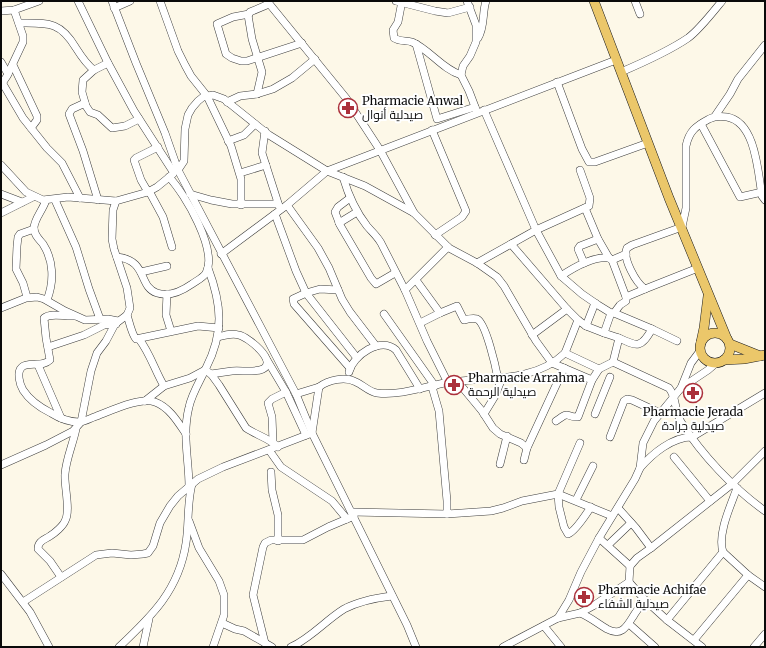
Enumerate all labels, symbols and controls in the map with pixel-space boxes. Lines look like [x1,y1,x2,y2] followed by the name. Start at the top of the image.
[362,93,464,122] place label: Pharmacie Anwal صيدلية أنوال
[337,97,359,119] pharmacy icon: Pharmacie Anwal صيدلية أنوال
[468,370,585,399] place label: Pharmacie Arrahma صيدلية الرحمة
[443,374,465,396] pharmacy icon: Pharmacie Arrahma صيدلية الرحمة
[682,382,704,404] pharmacy icon: Pharmacie Jerada صيدلية جرادة
[643,404,744,433] place label: Pharmacie Jerada صيدلية جرادة
[598,582,706,611] place label: Pharmacie Achifae صيدلية الشفاء
[573,586,595,608] pharmacy icon: Pharmacie Achifae صيدلية الشفاء

